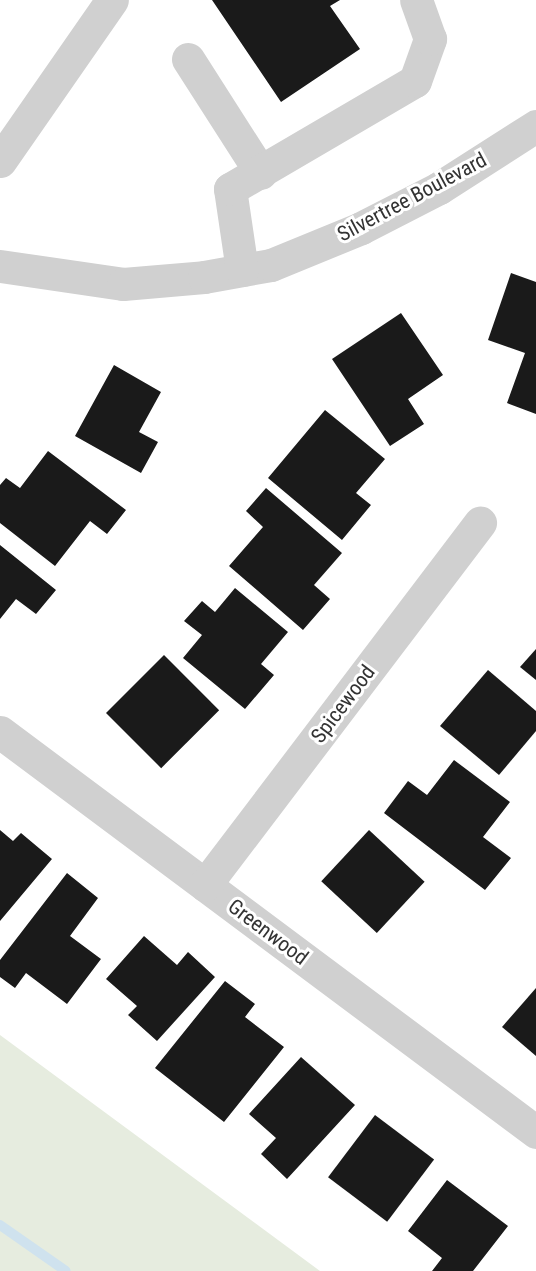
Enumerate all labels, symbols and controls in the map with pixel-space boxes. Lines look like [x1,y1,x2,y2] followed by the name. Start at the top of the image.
[333,147,491,247] street label: Silvertree Boulevard
[306,660,380,748] street label: Spicewood
[223,894,313,970] street label: Greenwood

